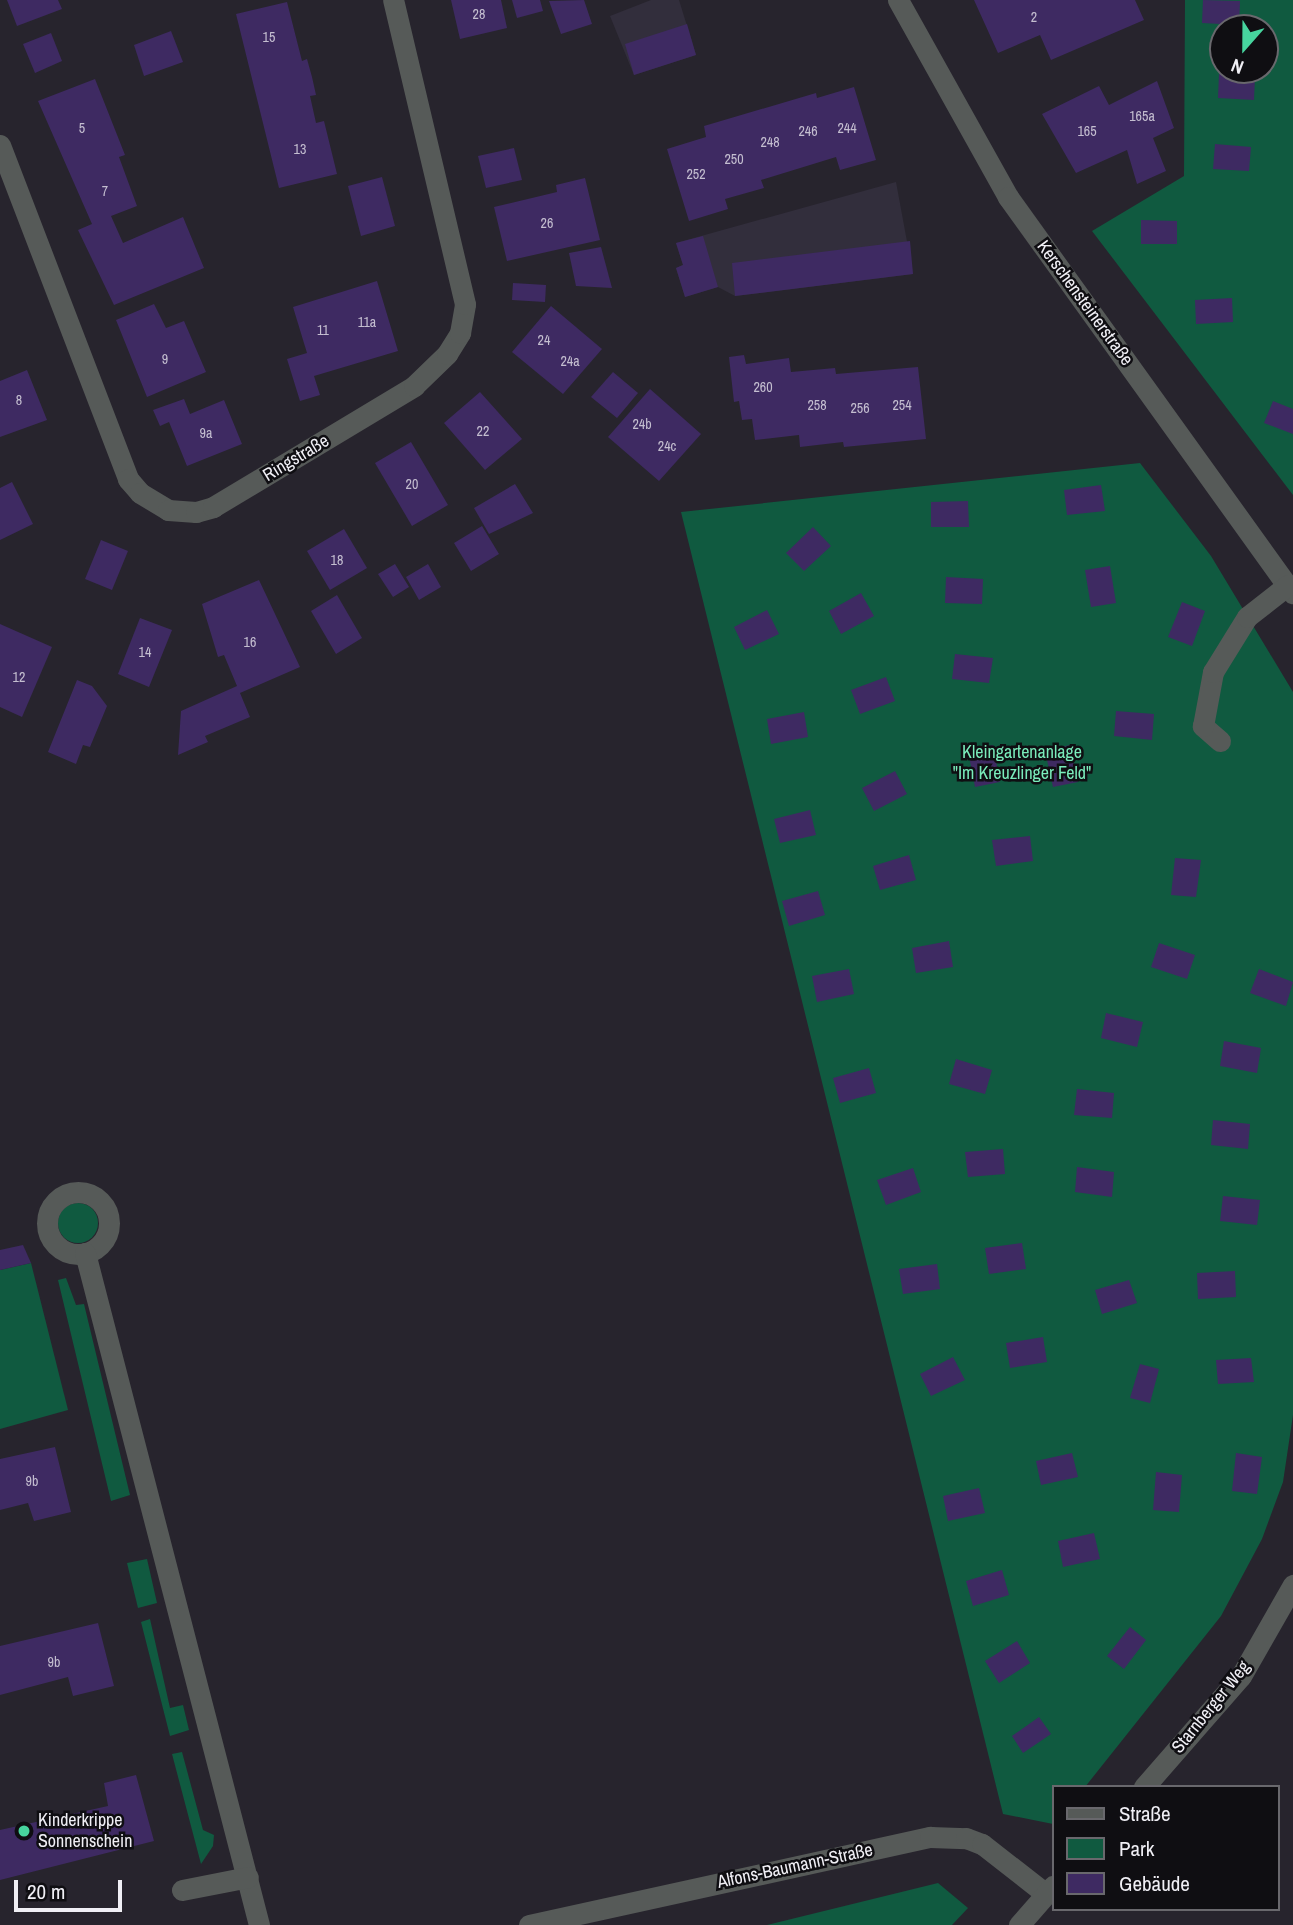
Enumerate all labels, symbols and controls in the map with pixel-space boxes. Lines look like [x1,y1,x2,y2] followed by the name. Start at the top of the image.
[473,6,485,22] house number: 28
[1031,9,1037,25] house number: 2
[1209,14,1279,84] north arrow
[263,29,275,45] house number: 15
[1227,53,1247,81] text: N
[1129,108,1155,124] house number: 165a
[79,120,85,136] house number: 5
[837,120,857,136] house number: 244
[798,123,818,139] house number: 246
[1077,123,1097,139] house number: 165
[760,134,780,150] house number: 248
[294,141,306,157] house number: 13
[724,151,744,167] house number: 250
[686,166,706,182] house number: 252
[102,183,108,199] house number: 7
[541,215,553,231] house number: 26
[1032,236,1138,370] street label: Kerschensteinerstraße
[358,314,376,330] house number: 11a
[317,322,329,338] house number: 11
[538,332,550,348] house number: 24
[162,351,168,367] house number: 9
[560,353,580,369] house number: 24a
[753,379,773,395] house number: 260
[16,392,22,408] house number: 8
[807,397,827,413] house number: 258
[892,397,912,413] house number: 254
[850,400,870,416] house number: 256
[632,416,652,432] house number: 24b
[477,423,489,439] house number: 22
[200,425,212,441] house number: 9a
[259,430,333,486] street label: Ringstraße
[658,438,676,454] house number: 24c
[406,476,418,492] house number: 20
[331,552,343,568] house number: 18
[244,634,256,650] house number: 16
[139,644,151,660] house number: 14
[13,669,25,685] house number: 12
[953,742,1091,784] park label: Kleingartenanlage "Im Kreuzlinger Feld"
[26,1473,38,1489] house number: 9b
[48,1654,60,1670] house number: 9b
[1167,1657,1255,1757] street label: Starnberger Weg
[1052,1785,1279,1911] legend
[1119,1799,1171,1828] text: Straße
[38,1810,132,1853] place label: Kinderkrippe Sonnenschein
[16,1823,32,1839] marker: Kinderkrippe Sonnenschein
[1119,1834,1154,1863] text: Park
[715,1839,875,1893] street label: Alfons-Baumann-Straße
[18,1866,126,1910] scale bar
[1119,1869,1190,1898] text: Gebäude
[27,1877,65,1906] text: 20 m

